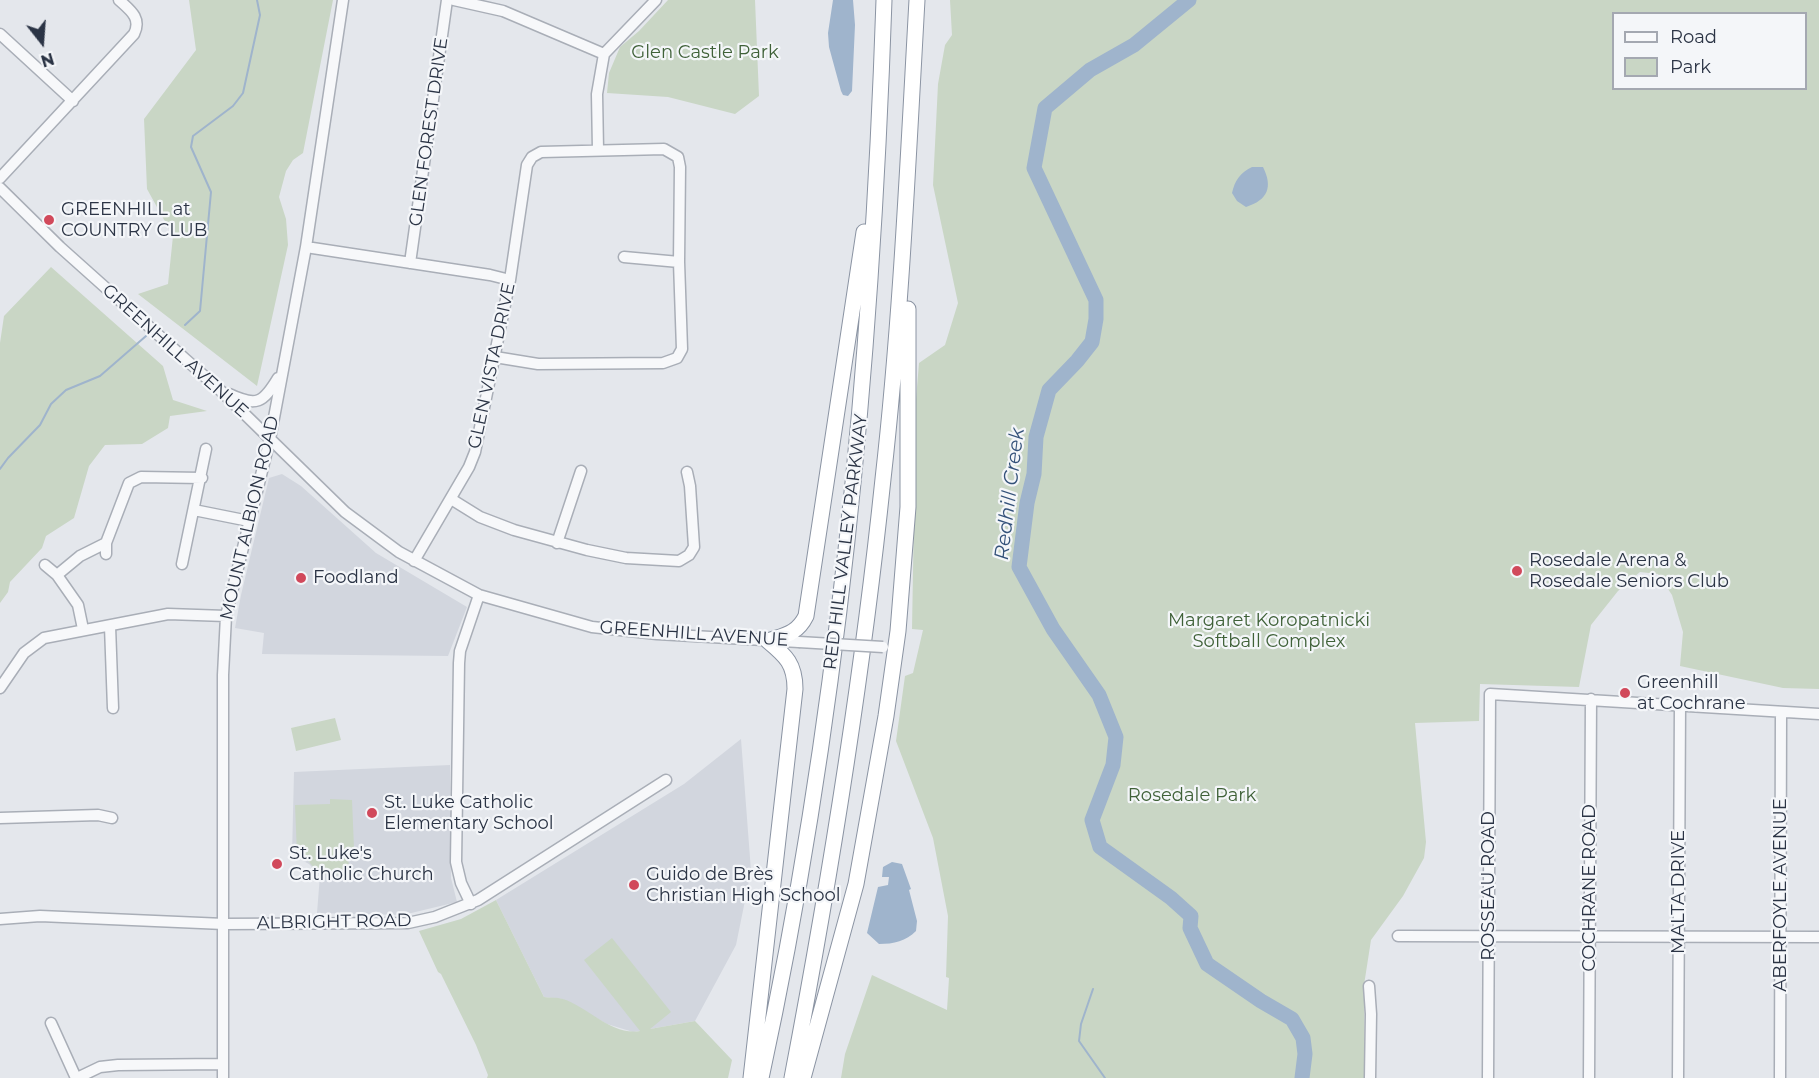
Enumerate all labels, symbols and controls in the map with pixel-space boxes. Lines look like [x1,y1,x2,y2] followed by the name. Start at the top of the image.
[12,12,72,72] north arrow
[1612,12,1807,90] legend
[1670,26,1717,48] text: Road
[405,36,453,228] street label: GLEN FOREST DRIVE
[631,42,779,64] park label: Glen Castle Park
[38,49,56,71] text: N
[1670,56,1711,78] text: Park
[61,199,207,242] place label: GREENHILL at COUNTRY CLUB
[42,213,56,227] marker: GREENHILL at COUNTRY CLUB
[97,280,253,422] street label: GREENHILL AVENUE
[464,281,520,451] street label: GLEN VISTA DRIVE
[820,413,872,671] street label: RED HILL VALLEY PARKWAY
[216,414,284,622] street label: MOUNT ALBION ROAD
[990,426,1030,562] water label: Redhill Creek
[1529,550,1729,592] place label: Rosedale Arena & Rosedale Seniors Club
[1510,564,1524,578] marker: Rosedale Arena & Rosedale Seniors Club
[313,567,399,589] place label: Foodland
[294,571,308,585] marker: Foodland
[1168,610,1370,652] park label: Margaret Koropatnicki Softball Complex
[599,617,789,651] street label: GREENHILL AVENUE
[1637,672,1746,714] place label: Greenhill at Cochrane
[1618,686,1632,700] marker: Greenhill at Cochrane
[1128,785,1256,807] park label: Rosedale Park
[384,792,554,834] place label: St. Luke Catholic Elementary School
[1770,798,1792,992] street label: ABERFOYLE AVENUE
[1579,804,1601,972] street label: COCHRANE ROAD
[365,806,379,820] marker: St. Luke Catholic Elementary School
[1478,811,1500,961] street label: ROSSEAU ROAD
[1668,830,1690,954] street label: MALTA DRIVE
[289,843,434,886] place label: St. Luke's Catholic Church
[270,857,284,871] marker: St. Luke's Catholic Church
[646,864,841,906] place label: Guido de Brès Christian High School
[627,878,641,892] marker: Guido de Brès Christian High School
[256,910,412,934] street label: ALBRIGHT ROAD

